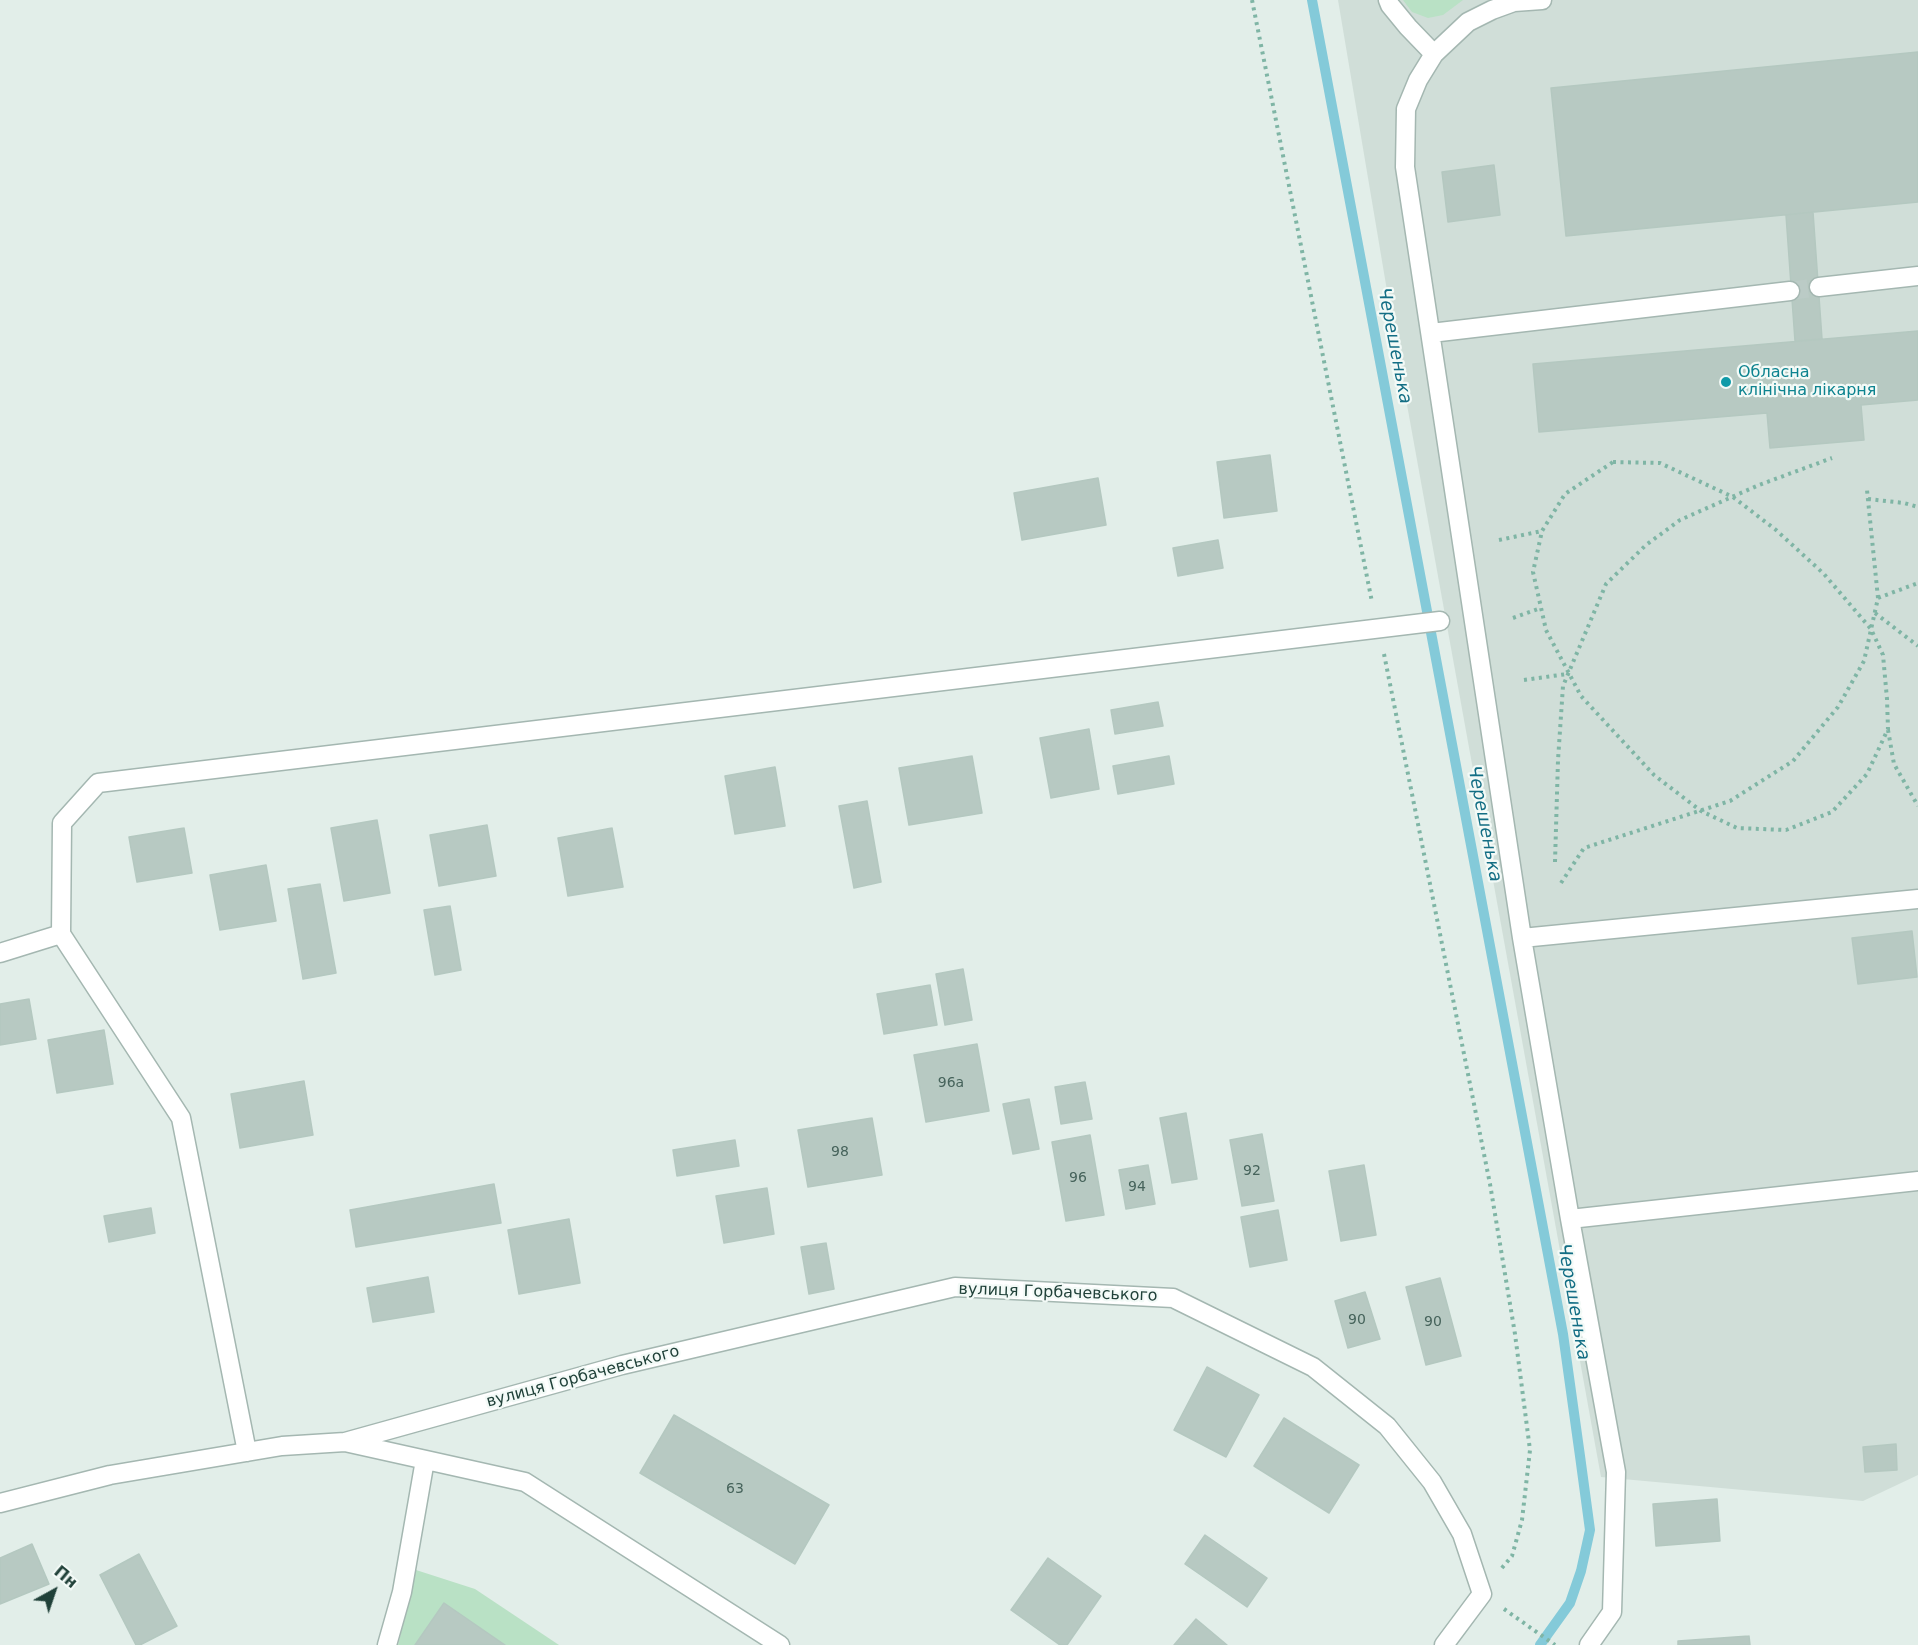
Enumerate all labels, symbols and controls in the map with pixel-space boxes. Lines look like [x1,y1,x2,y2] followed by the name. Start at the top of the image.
[1372,286,1416,406] water label: Черешенька
[1738,363,1876,401] place label: Обласна клінічна лікарня
[1719,375,1733,389] marker: Обласна клінічна лікарня
[1462,764,1506,884] water label: Черешенька
[938,1075,964,1091] house number: 96а
[831,1144,849,1160] house number: 98
[1243,1163,1261,1179] house number: 92
[1069,1170,1087,1186] house number: 96
[1128,1179,1146,1195] house number: 94
[1552,1242,1594,1362] water label: Черешенька
[958,1280,1158,1306] street label: вулиця Горбачевського
[1348,1312,1366,1328] house number: 90
[1424,1314,1442,1330] house number: 90
[484,1342,682,1412] street label: вулиця Горбачевського
[726,1481,744,1497] house number: 63
[24,1561,84,1621] north arrow
[50,1562,81,1592] text: Пн

